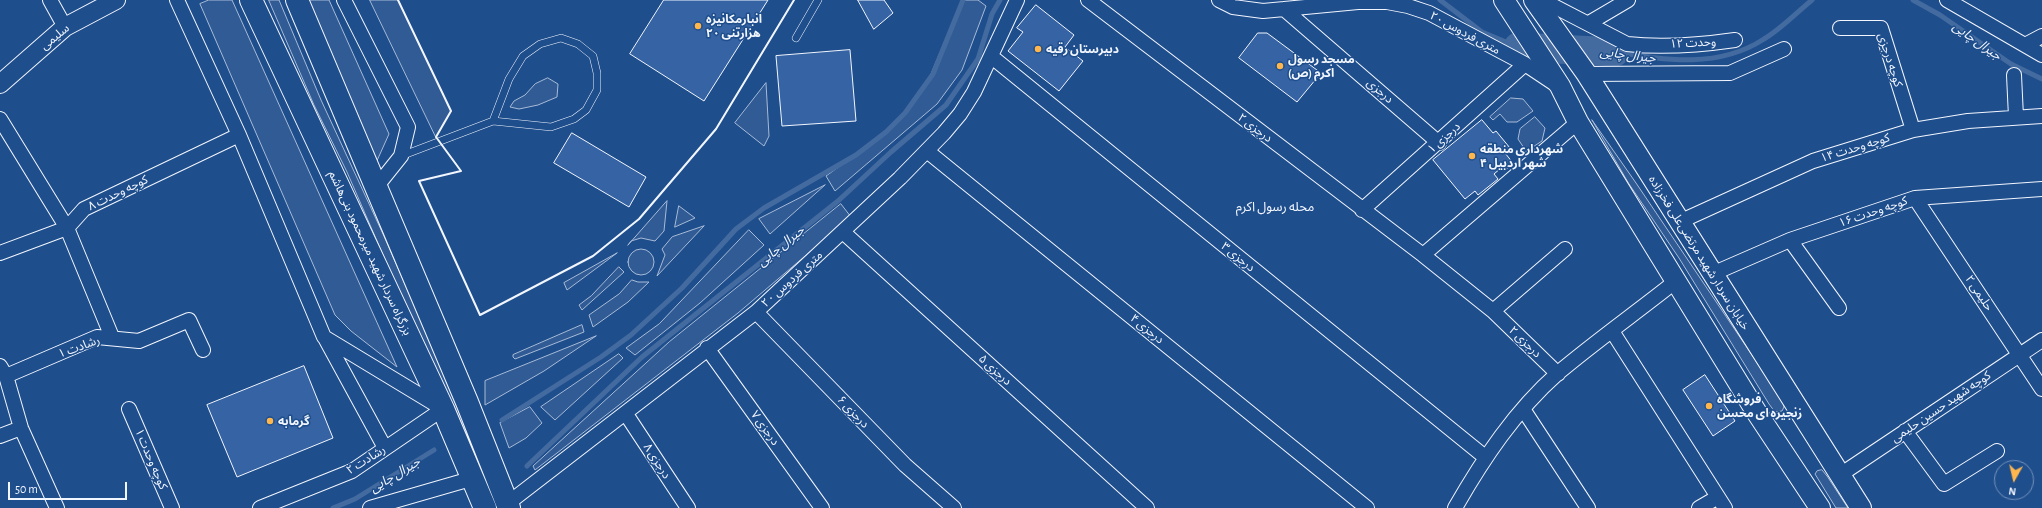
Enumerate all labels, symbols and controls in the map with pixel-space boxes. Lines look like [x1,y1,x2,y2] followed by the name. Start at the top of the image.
[1427,8,1503,58] street label: ۲۰ متری فردوس
[706,12,762,40] place label: انبارمکانیزه ۲۰ هزارتنی
[1949,18,2005,64] water label: جیرال چایی
[38,21,72,53] street label: سلیمی
[693,21,703,31] marker: انبارمکانیزه ۲۰ هزارتنی
[1874,31,1906,89] street label: کوچه درجزی
[1669,35,1717,51] street label: وحدت ۱۲
[1046,42,1119,56] place label: دبیرستان رقیه
[1033,44,1043,54] marker: دبیرستان رقیه
[1599,44,1657,66] water label: جیرال چایی
[1288,52,1355,80] place label: مسجد رسول اکرم (ص)
[1275,61,1285,71] marker: مسجد رسول اکرم (ص)
[1364,76,1396,106] street label: درجزی
[1235,110,1275,146] street label: درجزی ۲
[1425,119,1463,157] street label: درجزی ۱
[1819,131,1891,165] street label: کوچه وحدت ۱۴
[1480,142,1563,170] place label: شهرداری منطقه ۴ شهر اردبیل
[1467,151,1477,161] marker: شهرداری منطقه ۴ شهر اردبیل
[325,168,415,338] street label: بزرگراه سردار شهید میرمحمود بنی‌هاشم
[86,172,150,214] street label: کوچه وحدت ۸
[1645,173,1753,333] street label: خیابان سردار شهید مرتضی‌علی فخرزاده
[1837,193,1909,231] street label: کوچه وحدت ۱۶
[1236,199,1314,215] district label: محله رسول اکرم
[754,222,808,270] water label: جیرال چایی
[1218,239,1258,275] street label: درجزی ۳
[758,248,826,310] street label: ۲۰ متری فردوس
[1962,272,1996,314] street label: حلیمی ۲
[1127,311,1167,347] street label: درجزی ۴
[1506,323,1544,361] street label: درجزی ۲
[56,333,102,361] street label: رشادت ۱
[976,351,1014,389] street label: درجزی ۵
[1888,368,1994,446] street label: کوچه شهید حسین حلیمی
[1717,392,1802,420] place label: فروشگاه زنجیره ای محسن
[834,393,872,431] street label: درجزی ۶
[1704,401,1714,411] marker: فروشگاه زنجیره ای محسن
[748,408,782,448] street label: درجزی ۷
[278,414,310,428] place label: گرمابه
[265,416,275,426] marker: گرمابه
[132,426,170,492] street label: کوچه وحدت ۱
[640,441,674,481] street label: درجزی ۸
[344,442,388,478] street label: رشادت ۲
[367,454,423,496] water label: جیرال چایی
[1994,460,2034,500] north arrow
[10,474,129,500] scale bar
[15,483,38,495] text: 50 m
[2008,485,2017,497] text: N

